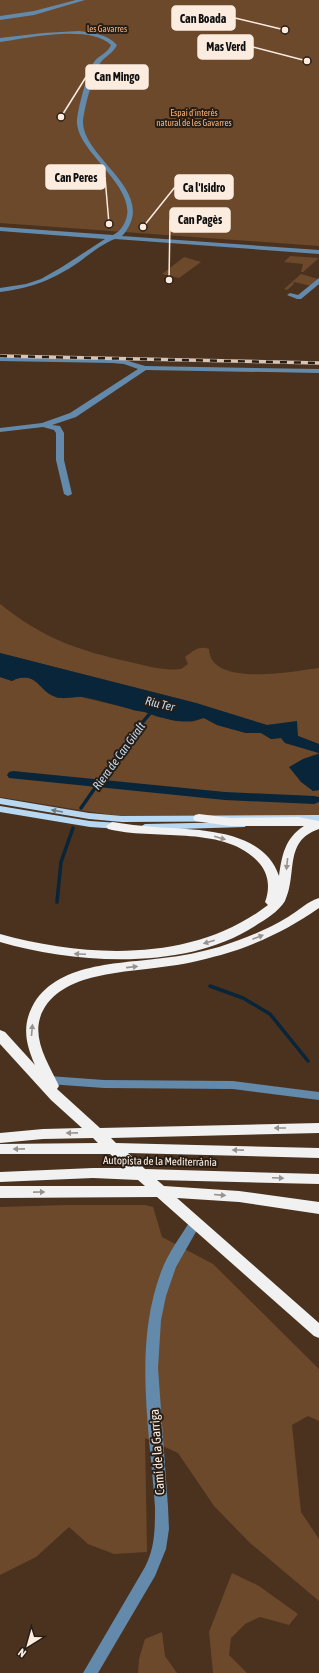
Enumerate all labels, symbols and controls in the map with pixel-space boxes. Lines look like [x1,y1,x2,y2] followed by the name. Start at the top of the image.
[172,6,235,30] callout: Can Boada
[180,12,227,26] text: Can Boada
[87,24,127,34] park label: les Gavarres
[198,35,253,59] callout: Mas Verd
[206,40,246,54] text: Mas Verd
[86,65,148,89] callout: Can Mingo
[94,70,140,84] text: Can Mingo
[156,108,232,128] park label: Espai d'interès natural de les Gavarres
[46,165,105,189] callout: Can Peres
[55,171,98,185] text: Can Peres
[175,175,233,199] callout: Ca l'Isidro
[183,181,226,195] text: Ca l'Isidro
[170,208,230,232] callout: Can Pagès
[178,213,223,227] text: Can Pagès
[144,694,177,714] water label: Riu Ter
[90,719,149,793] water label: Riera de Can Giralt
[51,808,63,814] one-way arrow
[214,835,226,841] one-way arrow
[283,858,290,870] one-way arrow
[253,934,265,940] one-way arrow
[202,939,214,945] one-way arrow
[74,951,86,958] one-way arrow
[126,963,138,970] one-way arrow
[29,1024,36,1036] one-way arrow
[273,1125,286,1131] one-way arrow
[65,1130,78,1136] one-way arrow
[12,1146,25,1152] one-way arrow
[231,1147,244,1153] one-way arrow
[103,1154,217,1168] street label: Autopista de la Mediterrània
[272,1174,284,1181] one-way arrow
[33,1188,45,1195] one-way arrow
[214,1191,226,1198] one-way arrow
[147,1409,167,1495] street label: Camí de la Garriga
[8,1625,48,1665] north arrow
[16,1646,28,1660] text: N

